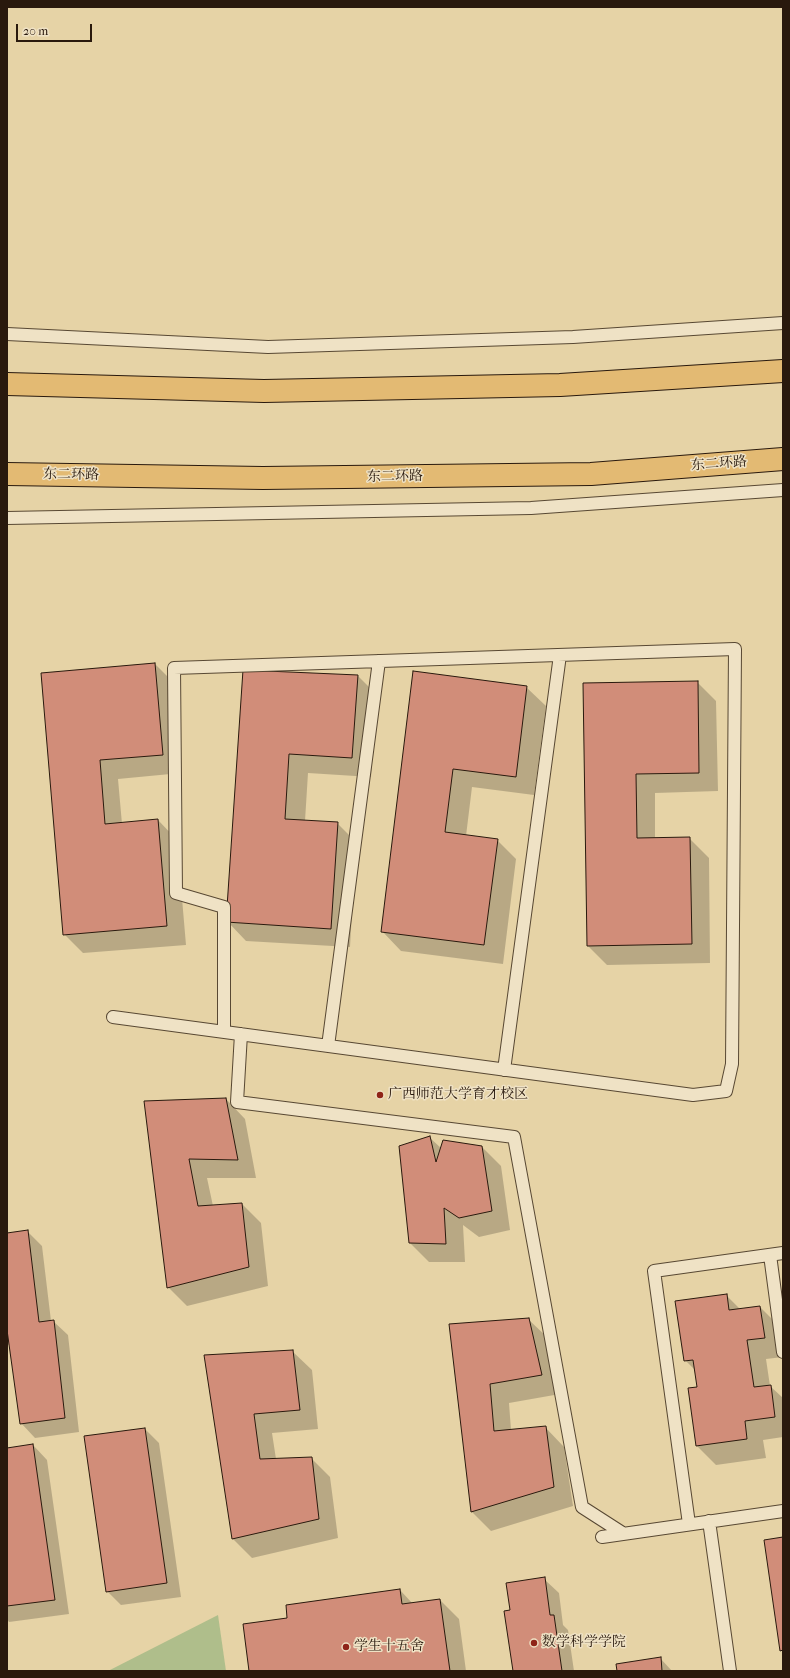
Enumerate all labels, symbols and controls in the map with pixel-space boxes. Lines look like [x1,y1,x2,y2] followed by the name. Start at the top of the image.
[18,16,94,42] scale bar
[23,24,48,38] text: 20 m
[690,454,748,474] street label: 东二环路
[43,466,99,484] street label: 东二环路
[367,468,423,486] street label: 东二环路
[388,1087,528,1103] place label: 广西师范大学育才校区
[375,1090,385,1100] marker: 广西师范大学育才校区
[542,1635,626,1651] place label: 数学科学学院
[529,1638,539,1648] marker: 数学科学学院
[354,1639,424,1655] place label: 学生十五舍
[341,1642,351,1652] marker: 学生十五舍

